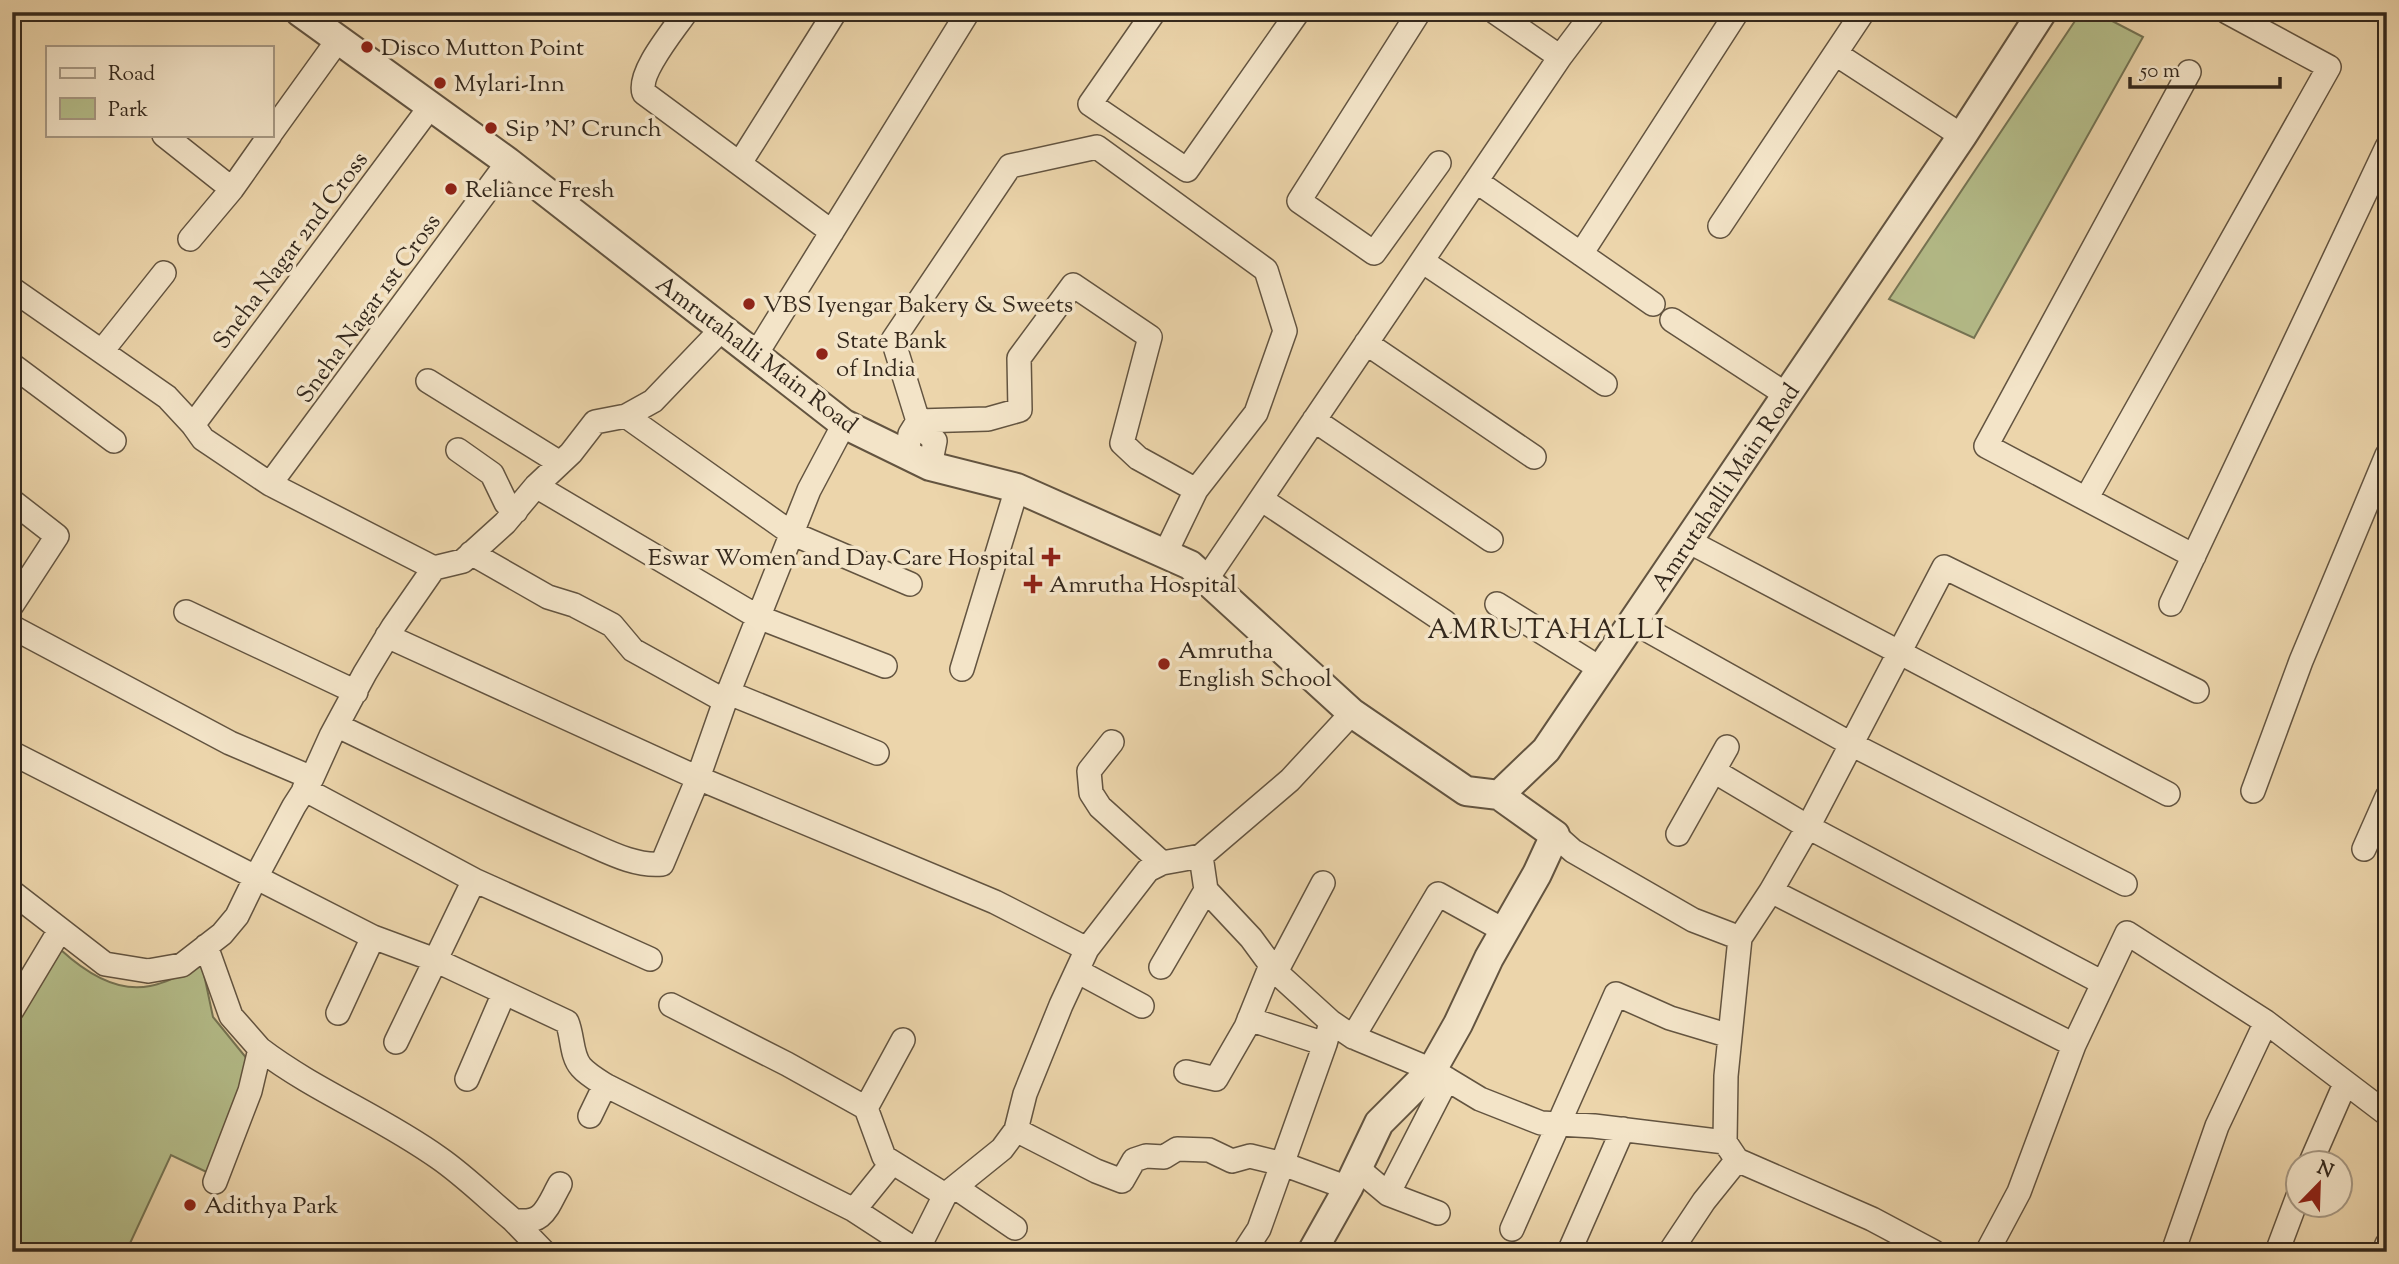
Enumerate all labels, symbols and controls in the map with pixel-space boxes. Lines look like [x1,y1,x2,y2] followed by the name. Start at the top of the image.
[381,32,584,66] place label: Disco Mutton Point
[359,39,375,55] marker: Disco Mutton Point
[46,46,273,136] legend
[2130,46,2280,90] scale bar
[2139,57,2180,87] text: 50 m
[108,60,155,90] text: Road
[454,68,565,102] place label: Mylari-Inn
[432,75,448,91] marker: Mylari-Inn
[108,96,149,126] text: Park
[505,113,662,147] place label: Sip 'N' Crunch
[483,120,499,136] marker: Sip 'N' Crunch
[206,145,377,357] street label: Sneha Nagar 2nd Cross
[465,174,615,208] place label: Reliance Fresh
[443,181,459,197] marker: Reliance Fresh
[289,207,450,411] street label: Sneha Nagar 1st Cross
[648,268,864,443] street label: Amrutahalli Main Road
[763,289,1073,323] place label: VBS Iyengar Bakery & Sweets
[741,296,757,312] marker: VBS Iyengar Bakery & Sweets
[836,325,947,387] place label: State Bank of India
[814,346,830,362] marker: State Bank of India
[1644,377,1809,599] street label: Amrutahalli Main Road
[648,542,1035,576] place label: Eswar Women and Day Care Hospital
[1041,547,1061,567] marker: Eswar Women and Day Care Hospital
[1049,569,1237,603] place label: Amrutha Hospital
[1023,574,1043,594] marker: Amrutha Hospital
[1427,611,1667,651] district label: AMRUTAHALLI
[1178,635,1332,697] place label: Amrutha English School
[1156,656,1172,672] marker: Amrutha English School
[2284,1148,2354,1218] north arrow
[2312,1155,2337,1186] text: N
[204,1190,339,1224] place label: Adithya Park
[182,1197,198,1213] marker: Adithya Park

